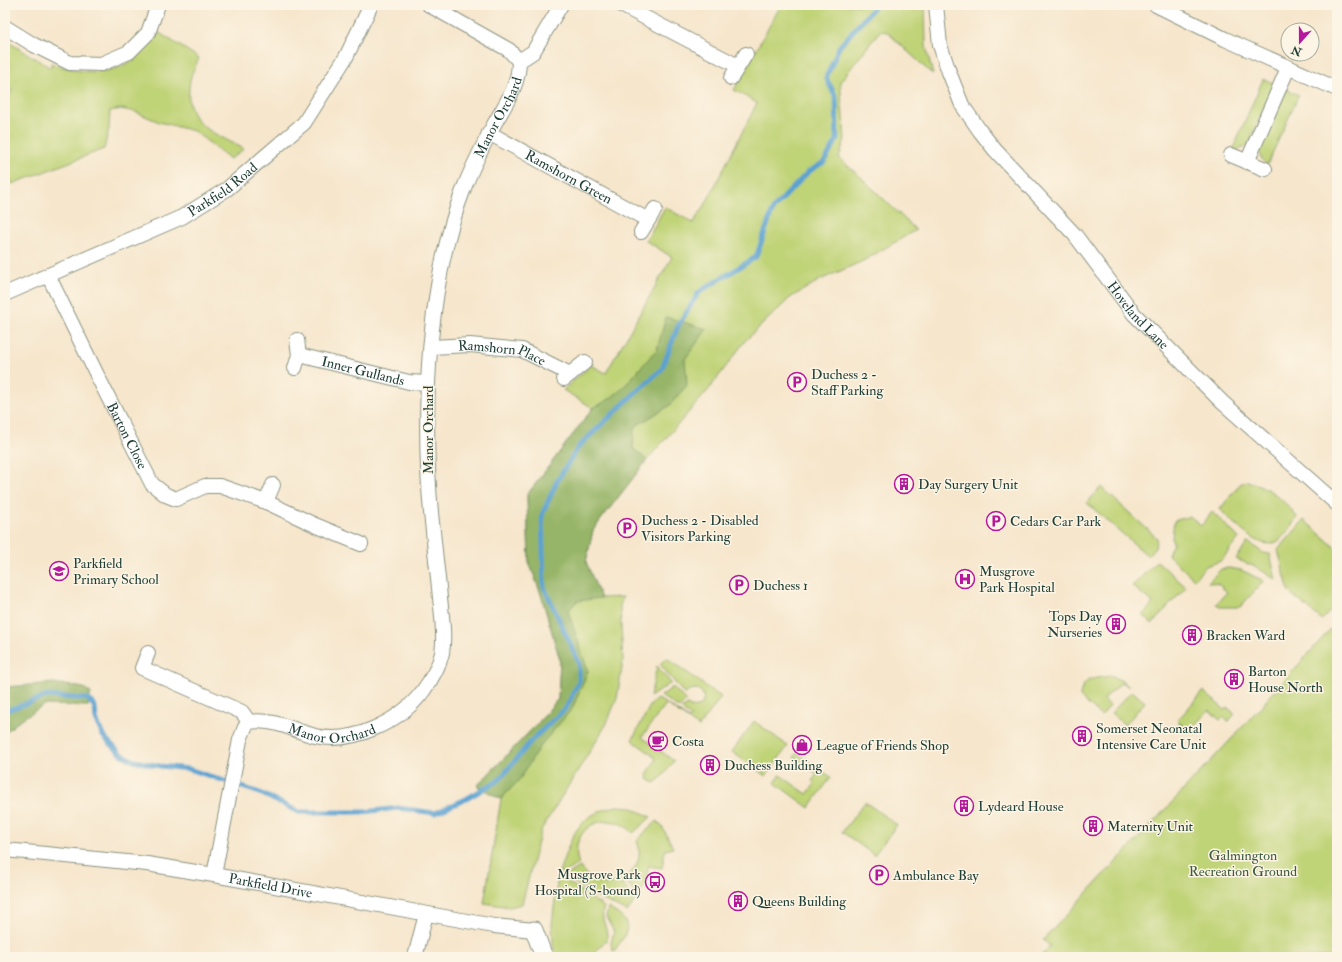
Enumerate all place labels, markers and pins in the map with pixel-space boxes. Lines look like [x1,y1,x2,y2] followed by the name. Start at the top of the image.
[811,366,884,399] place label: Duchess 2 - Staff Parking
[786,371,808,393] parking icon: Duchess 2 - Staff Parking
[893,473,915,495] building icon: Day Surgery Unit
[918,476,1019,494] place label: Day Surgery Unit
[985,510,1007,532] parking icon: Cedars Car Park
[641,512,759,545] place label: Duchess 2 - Disabled Visitors Parking
[1010,513,1102,530] place label: Cedars Car Park
[616,517,638,539] parking icon: Duchess 2 - Disabled Visitors Parking
[73,555,159,589] place label: Parkfield Primary School
[48,560,70,582] school or university icon: Parkfield Primary School
[979,563,1055,597] place label: Musgrove Park Hospital
[954,568,976,590] hospital icon: Musgrove Park Hospital
[728,574,750,596] parking icon: Duchess 1
[753,577,808,594] place label: Duchess 1
[1047,608,1103,641] place label: Tops Day Nurseries
[1105,613,1127,635] building icon: Tops Day Nurseries
[1181,624,1203,646] building icon: Bracken Ward
[1206,627,1285,644] place label: Bracken Ward
[1248,663,1324,696] place label: Barton House North
[1223,668,1245,690] building icon: Barton House North
[1096,720,1207,753] place label: Somerset Neonatal Intensive Care Unit
[1071,725,1093,747] building icon: Somerset Neonatal Intensive Care Unit
[647,730,669,752] cafe icon: Costa
[672,733,704,750] place label: Costa
[791,734,813,756] shop icon: League of Friends Shop
[816,737,949,755] place label: League of Friends Shop
[699,754,721,776] building icon: Duchess Building
[724,757,824,774] place label: Duchess Building
[953,795,975,817] building icon: Lydeard House
[978,798,1064,816] place label: Lydeard House
[1082,815,1104,837] building icon: Maternity Unit
[1107,818,1194,836] place label: Maternity Unit
[868,864,890,886] parking icon: Ambulance Bay
[534,866,641,900] place label: Musgrove Park Hospital (S-bound)
[892,867,980,885] place label: Ambulance Bay
[644,871,666,893] bus stop icon: Musgrove Park Hospital (S-bound)
[727,890,749,912] building icon: Queens Building
[752,893,847,910] place label: Queens Building

